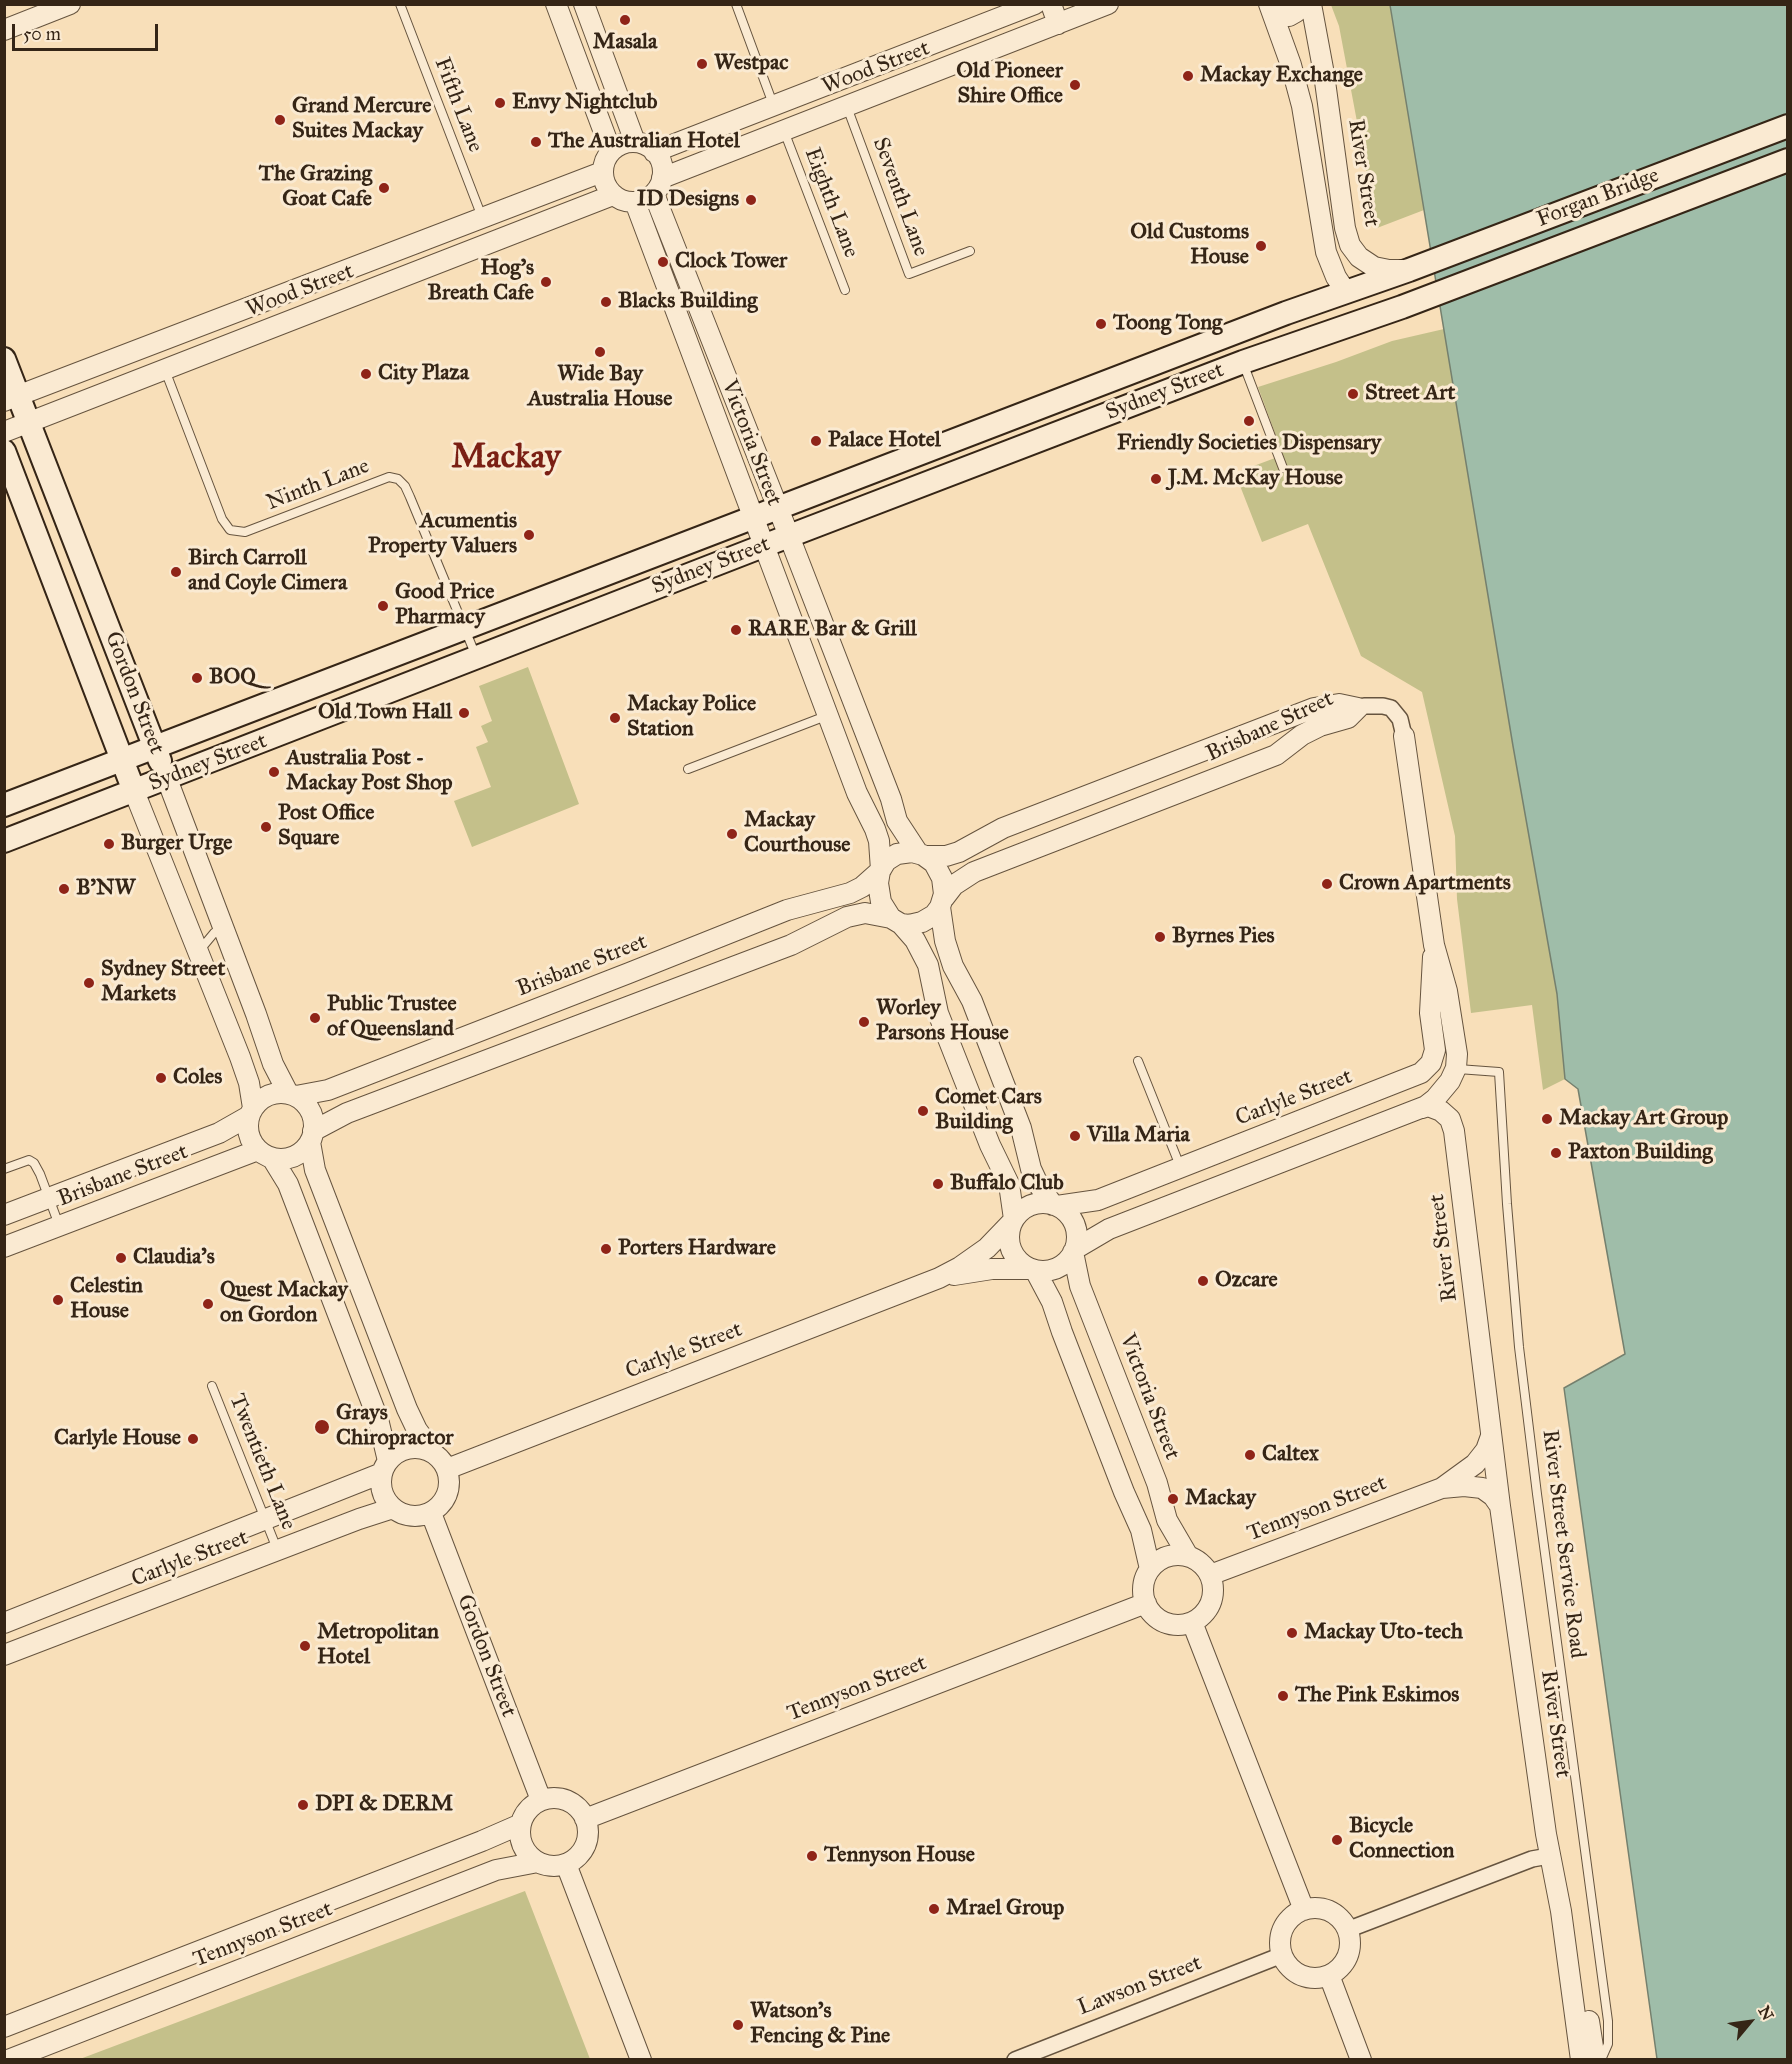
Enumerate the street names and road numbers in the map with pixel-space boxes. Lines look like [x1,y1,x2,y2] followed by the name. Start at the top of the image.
[819,35,933,101] street label: Wood Street
[428,54,488,156] street label: Fifth Lane
[1341,117,1385,229] street label: River Street
[866,134,934,260] street label: Seventh Lane
[798,144,864,262] street label: Eighth Lane
[1533,163,1663,233] street label: Forgan Bridge
[243,258,357,324] street label: Wood Street
[1102,357,1228,427] street label: Sydney Street
[715,376,787,510] street label: Victoria Street
[263,453,373,517] street label: Ninth Lane
[648,531,774,601] street label: Sydney Street
[99,628,169,758] street label: Gordon Street
[1202,686,1338,768] street label: Brisbane Street
[145,728,271,798] street label: Sydney Street
[513,929,651,1003] street label: Brisbane Street
[1232,1064,1356,1132] street label: Carlyle Street
[54,1139,192,1213] street label: Brisbane Street
[1424,1193,1464,1303] street label: River Street
[622,1317,746,1385] street label: Carlyle Street
[1113,1330,1185,1464] street label: Victoria Street
[223,1390,301,1534] street label: Twentieth Lane
[1536,1428,1590,1660] street label: River Street Service Road
[1244,1470,1390,1548] street label: Tennyson Street
[128,1525,252,1593] street label: Carlyle Street
[451,1591,521,1721] street label: Gordon Street
[784,1650,930,1728] street label: Tennyson Street
[1534,1669,1576,1779] street label: River Street
[190,1896,336,1974] street label: Tennyson Street
[1074,1950,1206,2022] street label: Lawson Street

